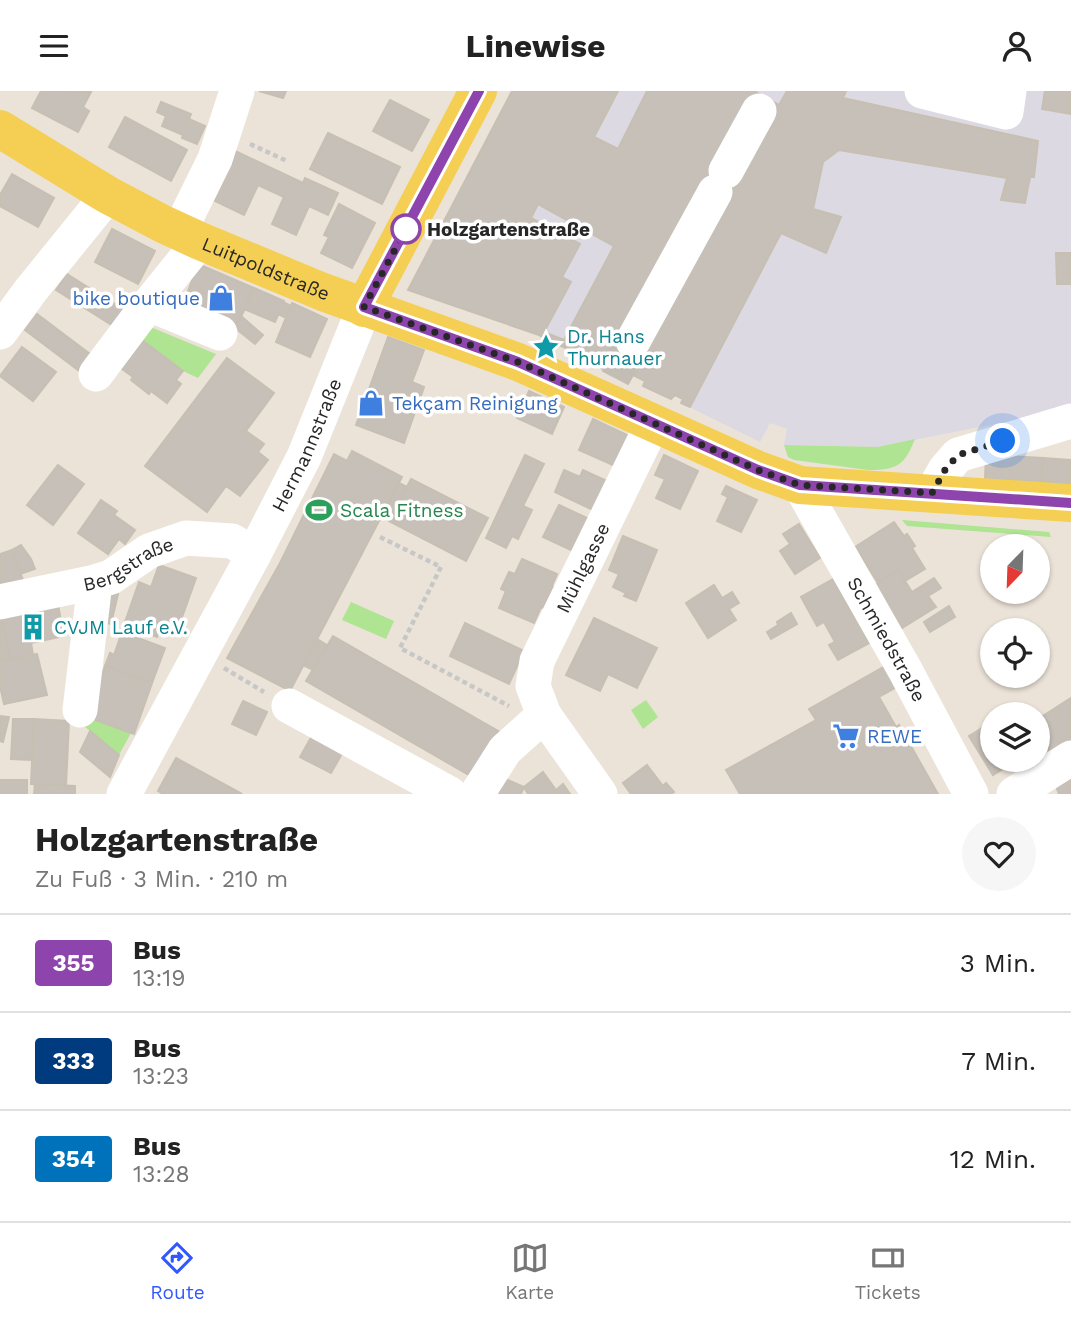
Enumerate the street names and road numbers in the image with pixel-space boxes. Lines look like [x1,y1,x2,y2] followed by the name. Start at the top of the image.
[199,232,333,305] street label: Luitpoldstraße
[267,375,346,516] street label: Hermannstraße
[551,519,615,617] street label: Mühlgasse
[81,532,177,596] street label: Bergstraße
[842,573,931,706] street label: Schmiedstraße

